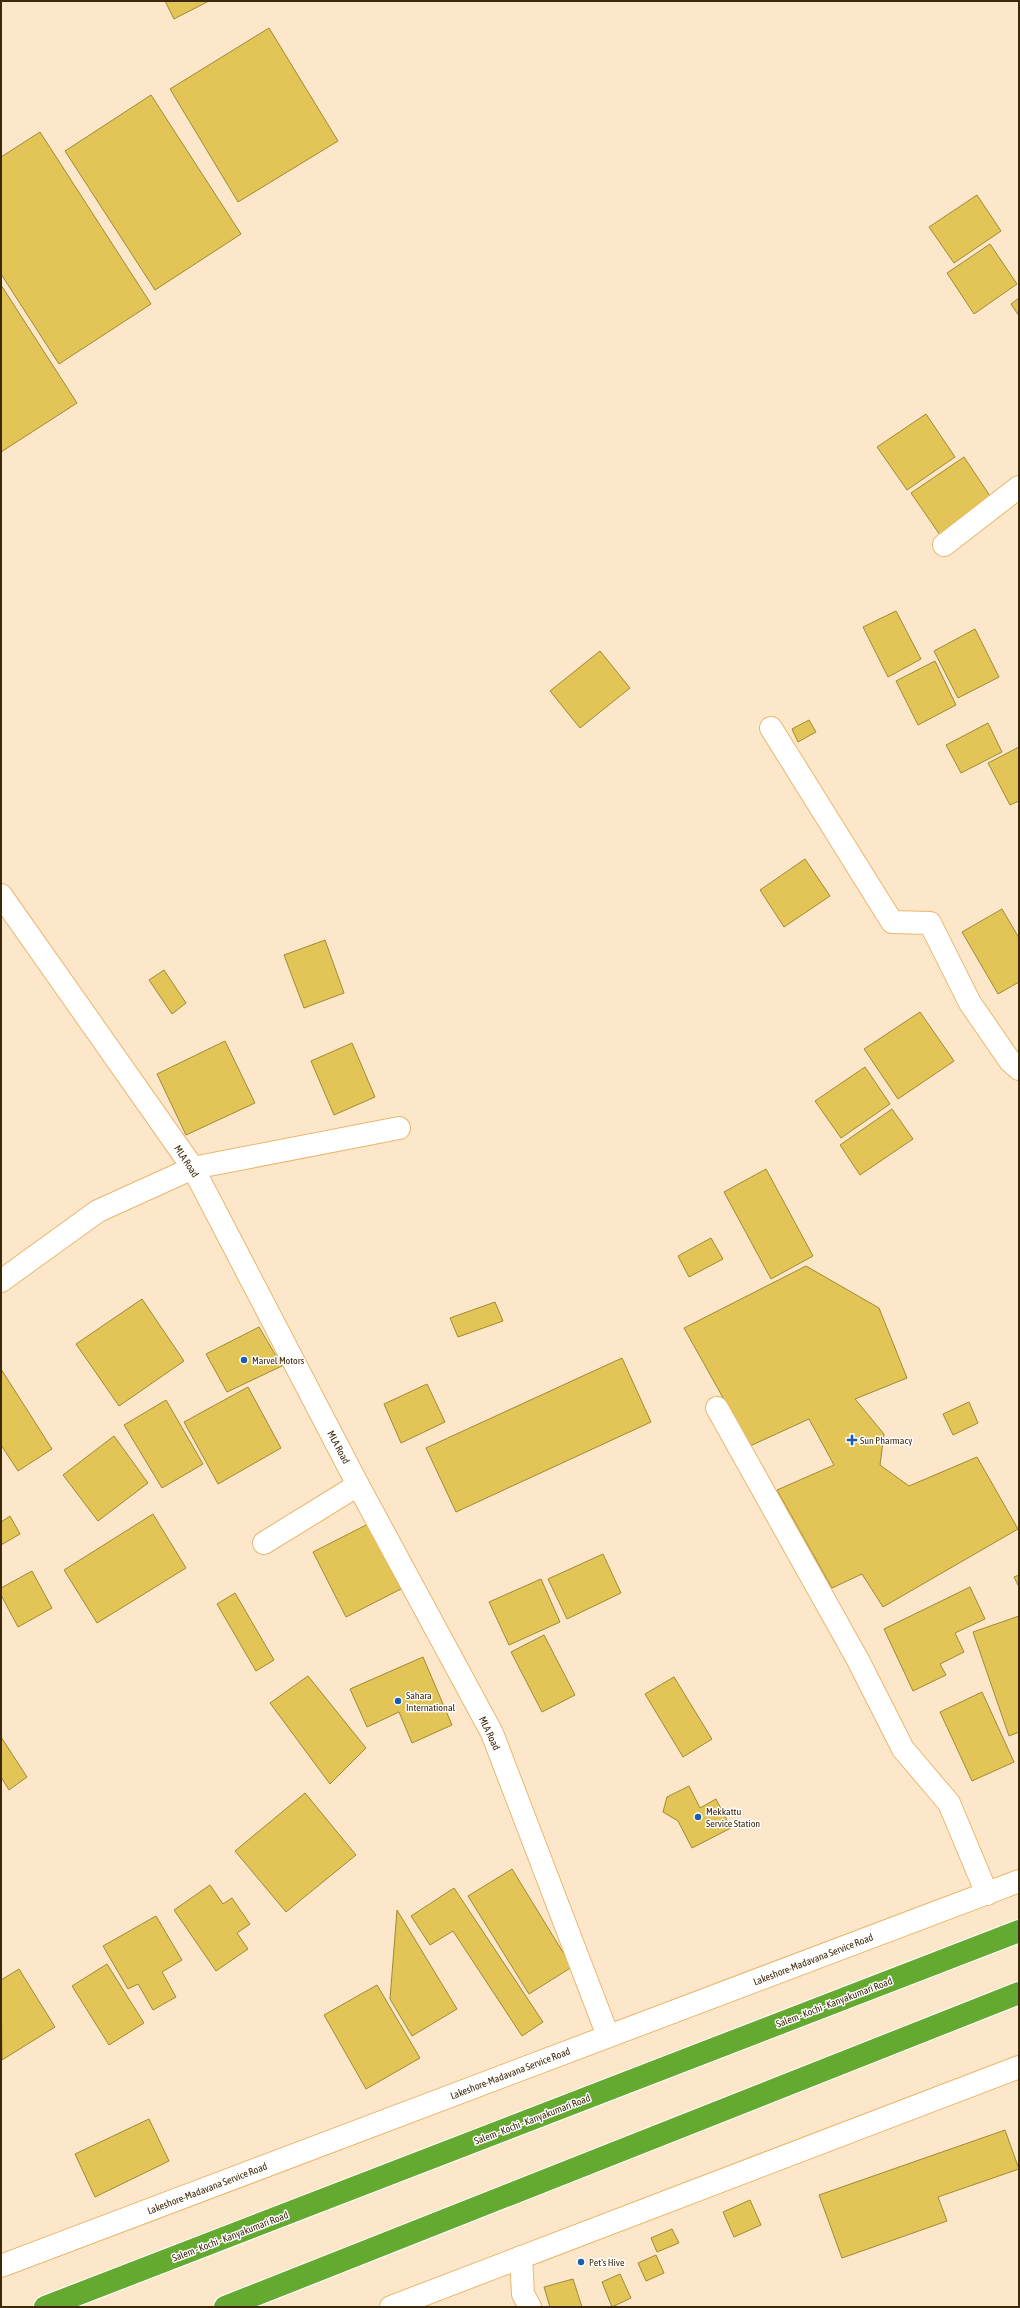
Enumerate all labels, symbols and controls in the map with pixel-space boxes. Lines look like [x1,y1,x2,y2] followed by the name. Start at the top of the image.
[172,1143,201,1180] street label: MLA Road
[239,1355,249,1365] marker: Marvel Motors
[252,1355,305,1366] place label: Marvel Motors
[325,1429,352,1466] street label: MLA Road
[847,1435,857,1445] marker: Sun Pharmacy
[860,1435,912,1446] place label: Sun Pharmacy
[406,1690,456,1713] place label: Sahara International
[393,1696,403,1706] marker: Sahara International
[477,1715,502,1752] street label: MLA Road
[706,1806,760,1829] place label: Mekkattu Service Station
[693,1812,703,1822] marker: Mekkattu Service Station
[752,1931,875,1987] street label: Lakeshore-Madavana Service Road
[775,1975,894,2030] street label: Salem - Kochi - Kanyakumari Road
[449,2045,572,2101] street label: Lakeshore-Madavana Service Road
[473,2092,592,2147] street label: Salem - Kochi - Kanyakumari Road
[146,2160,269,2216] street label: Lakeshore-Madavana Service Road
[171,2209,290,2264] street label: Salem - Kochi - Kanyakumari Road
[576,2257,586,2267] marker: Pet's Hive
[589,2257,625,2268] place label: Pet's Hive

